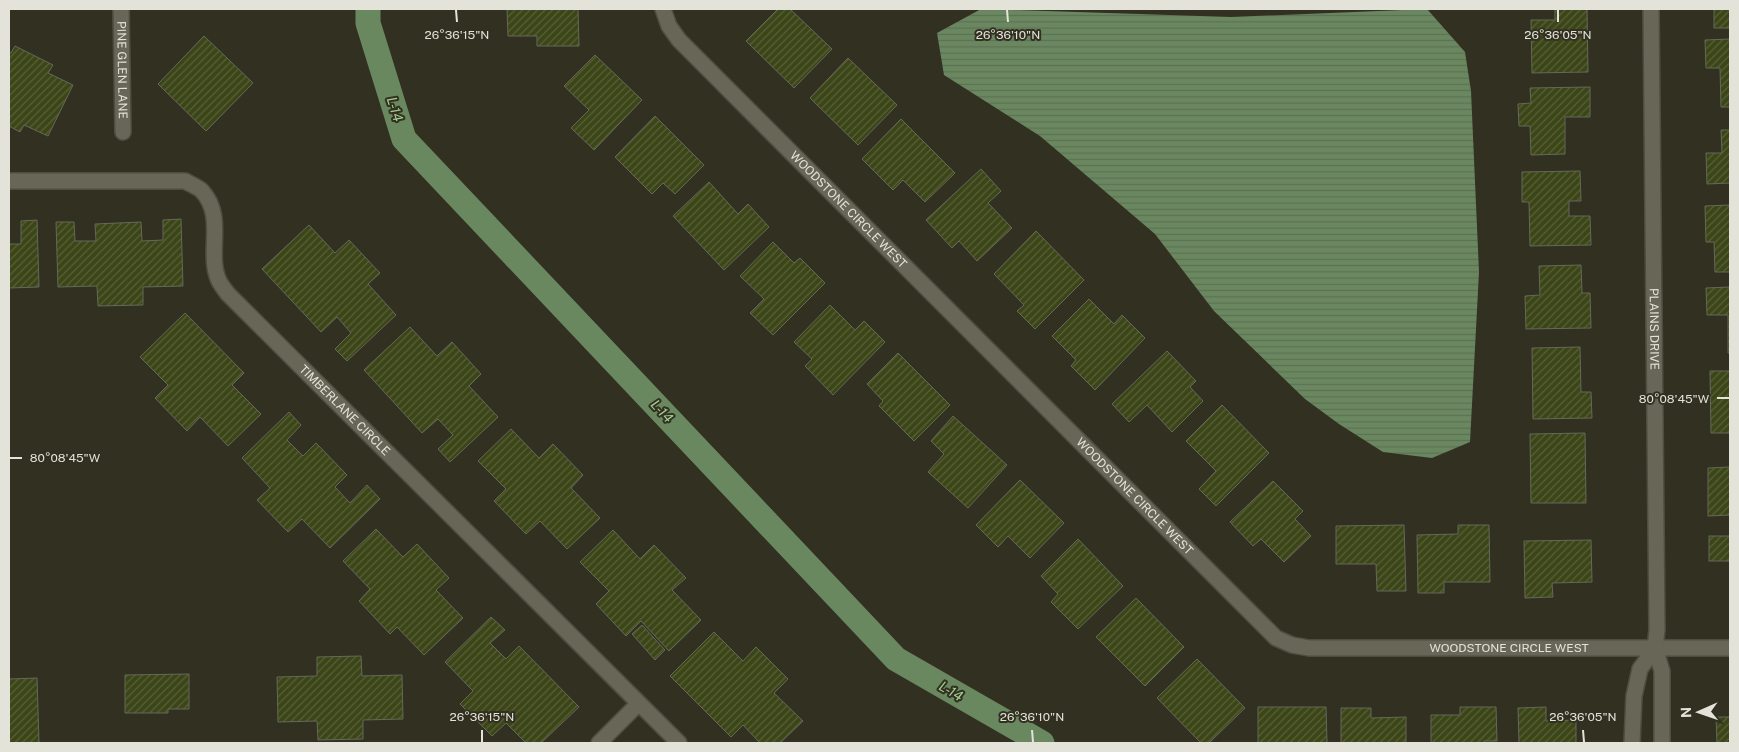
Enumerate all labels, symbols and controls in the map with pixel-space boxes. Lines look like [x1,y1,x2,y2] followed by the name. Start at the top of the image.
[114,21,130,119] street label: PINE GLEN LANE
[425,28,489,42] text: 26°36'15"N
[976,28,1040,42] text: 26°36'10"N
[1524,28,1592,42] text: 26°36'05"N
[384,95,406,123] water label: L-14
[787,148,910,271] street label: WOODSTONE CIRCLE WEST
[1647,288,1661,370] street label: PLAINS DRIVE
[296,362,393,458] street label: TIMBERLANE CIRCLE
[1639,392,1710,406] text: 80°08'45"W
[648,396,676,426] water label: L-14
[1073,435,1196,558] street label: WOODSTONE CIRCLE WEST
[30,451,101,465] text: 80°08'45"W
[1429,641,1589,655] street label: WOODSTONE CIRCLE WEST
[936,678,966,704] water label: L-14
[1674,687,1724,737] north arrow
[1678,707,1694,718] text: N
[450,710,514,724] text: 26°36'15"N
[1000,710,1064,724] text: 26°36'10"N
[1549,710,1617,724] text: 26°36'05"N

